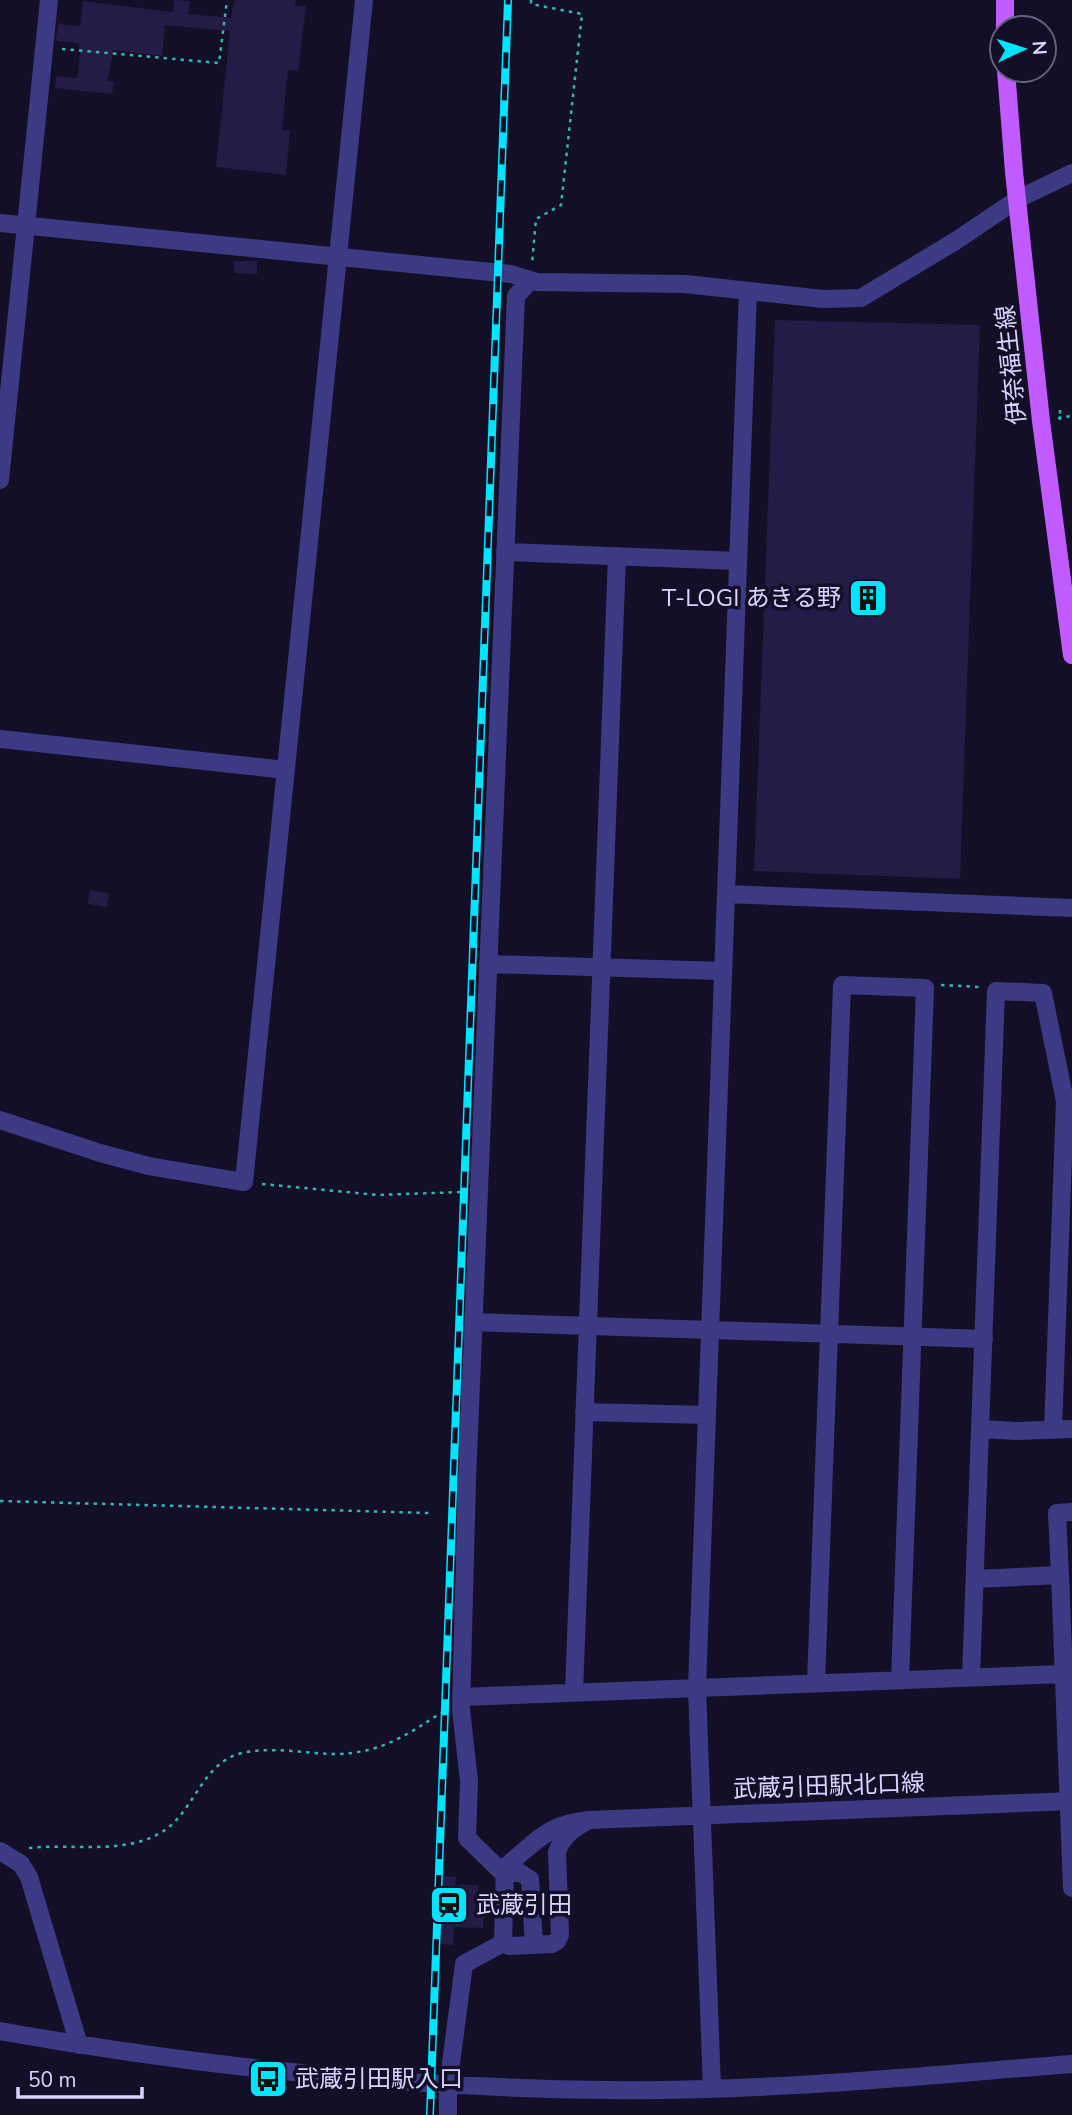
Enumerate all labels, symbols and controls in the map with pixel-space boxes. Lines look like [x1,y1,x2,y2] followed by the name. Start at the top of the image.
[988,14,1058,84] north arrow
[1025,40,1052,56] text: N
[989,304,1033,426] street label: 伊奈福生線
[847,577,889,619] building icon: T-LOGI あきる野
[662,582,841,614] place label: T-LOGI あきる野
[733,1767,925,1805] street label: 武蔵引田駅北口線
[428,1884,470,1926] station icon: 武蔵引田
[476,1889,572,1921] place label: 武蔵引田
[18,2056,142,2100] scale bar
[247,2058,289,2100] bus stop icon: 武蔵引田駅入口
[295,2063,463,2095] place label: 武蔵引田駅入口
[28,2066,77,2094] text: 50 m

